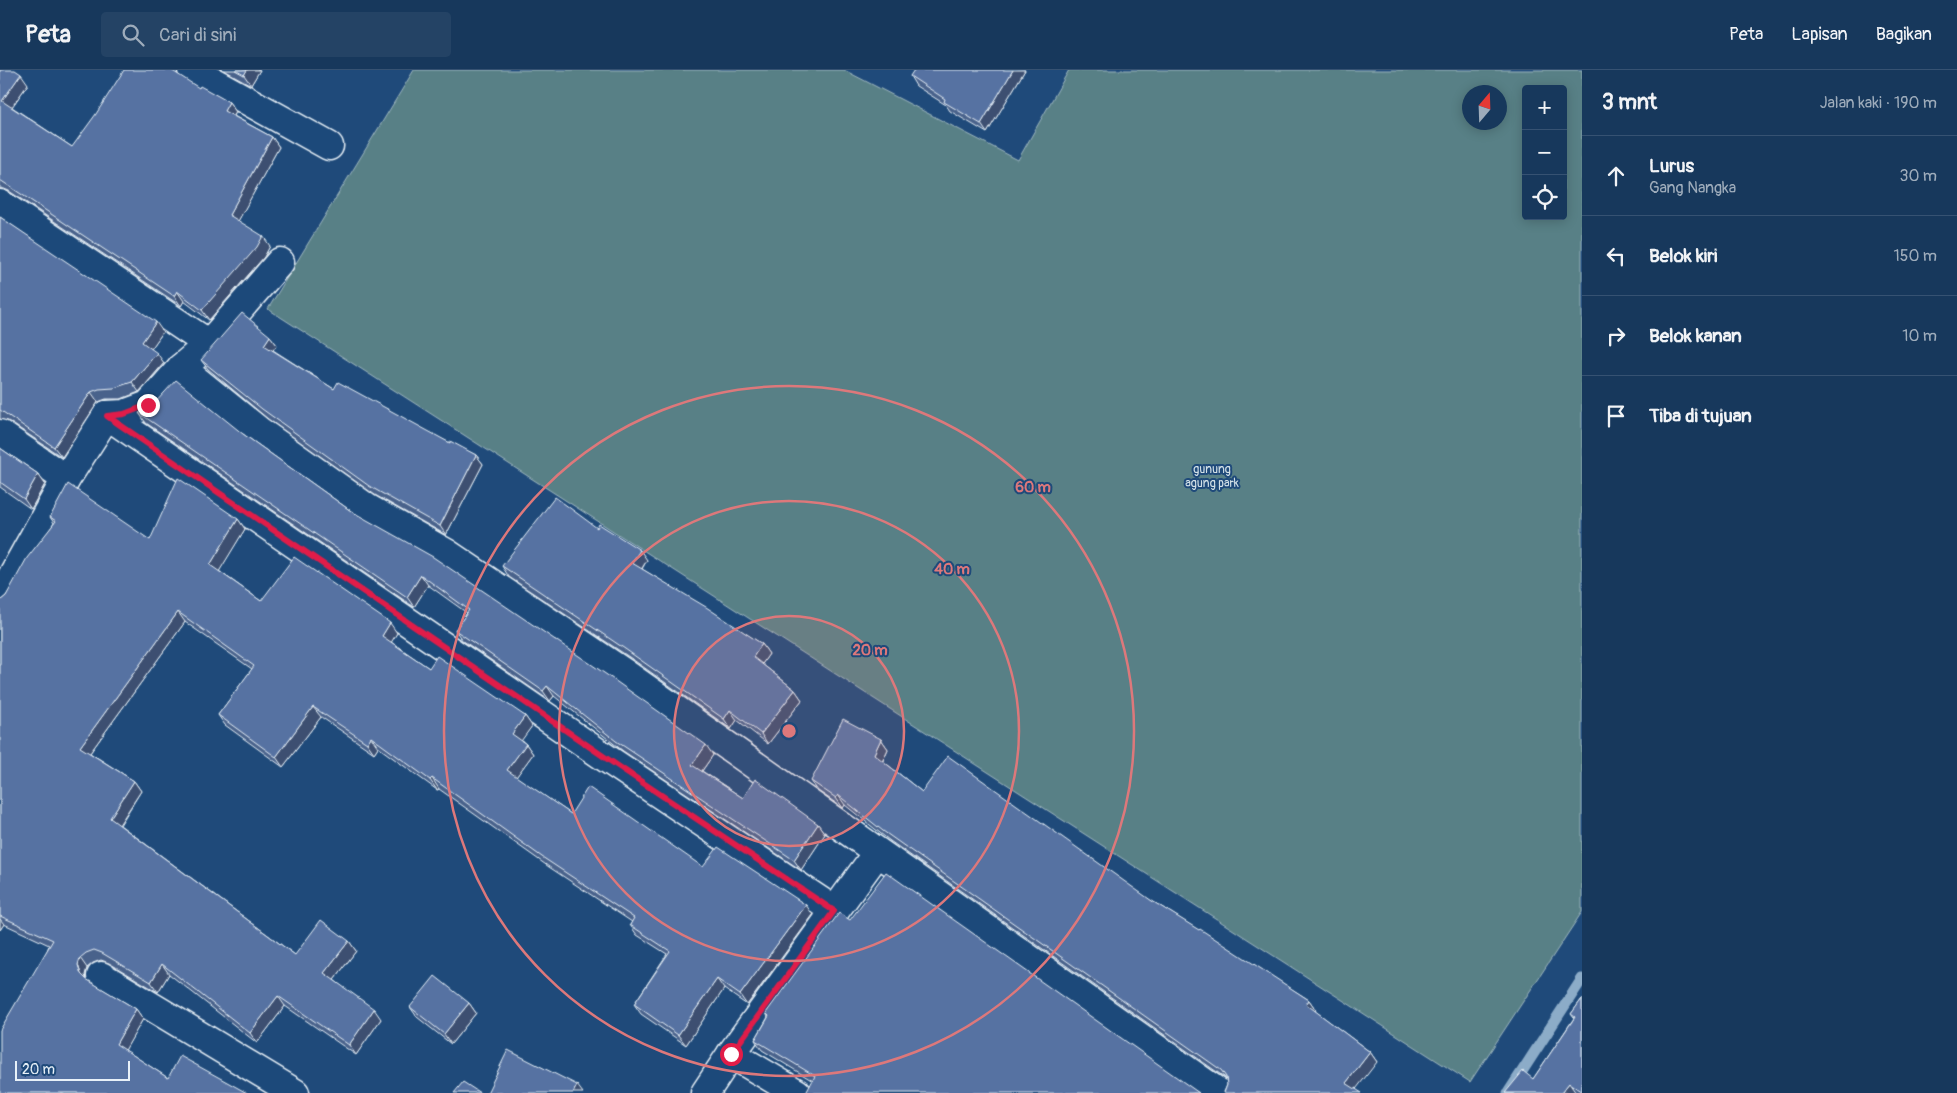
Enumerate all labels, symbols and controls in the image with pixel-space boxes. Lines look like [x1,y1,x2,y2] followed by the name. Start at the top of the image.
[101,12,451,57] search box
[25,20,71,49] text: Peta
[119,21,147,49] icon: search
[159,23,236,47] text: Cari di sini
[1729,23,1763,46] text: Peta
[1791,23,1848,46] text: Lapisan
[1876,23,1932,46] text: Bagikan
[1462,85,1507,130] north arrow
[1522,85,1567,220] map controls
[1522,85,1567,130] button: +
[1602,89,1657,116] text: 3 mnt
[1820,93,1937,113] text: Jalan kaki · 190 m
[1522,130,1567,175] button: −
[1649,154,1694,178] text: Lurus
[1602,162,1630,190] icon: ahead
[1899,166,1937,186] text: 30 m
[1522,175,1567,220] button: locate
[1649,178,1736,198] text: Gang Nangka
[1602,242,1630,270] icon: left
[1649,244,1717,268] text: Belok kiri
[1893,246,1937,266] text: 150 m
[1602,322,1630,350] icon: right
[1649,324,1742,348] text: Belok kanan
[1902,326,1937,346] text: 10 m
[137,394,160,417] route end
[1602,402,1630,430] icon: arrive
[1649,404,1752,428] text: Tiba di tujuan
[1185,462,1239,491] park label: gunung agung park
[1015,478,1051,497] text: 60 m
[934,560,970,579] text: 40 m
[852,641,888,660] text: 20 m
[780,722,798,740] centre of rings
[720,1043,743,1066] route start
[15,1058,130,1081] scale bar
[22,1061,55,1078] text: 20 m

